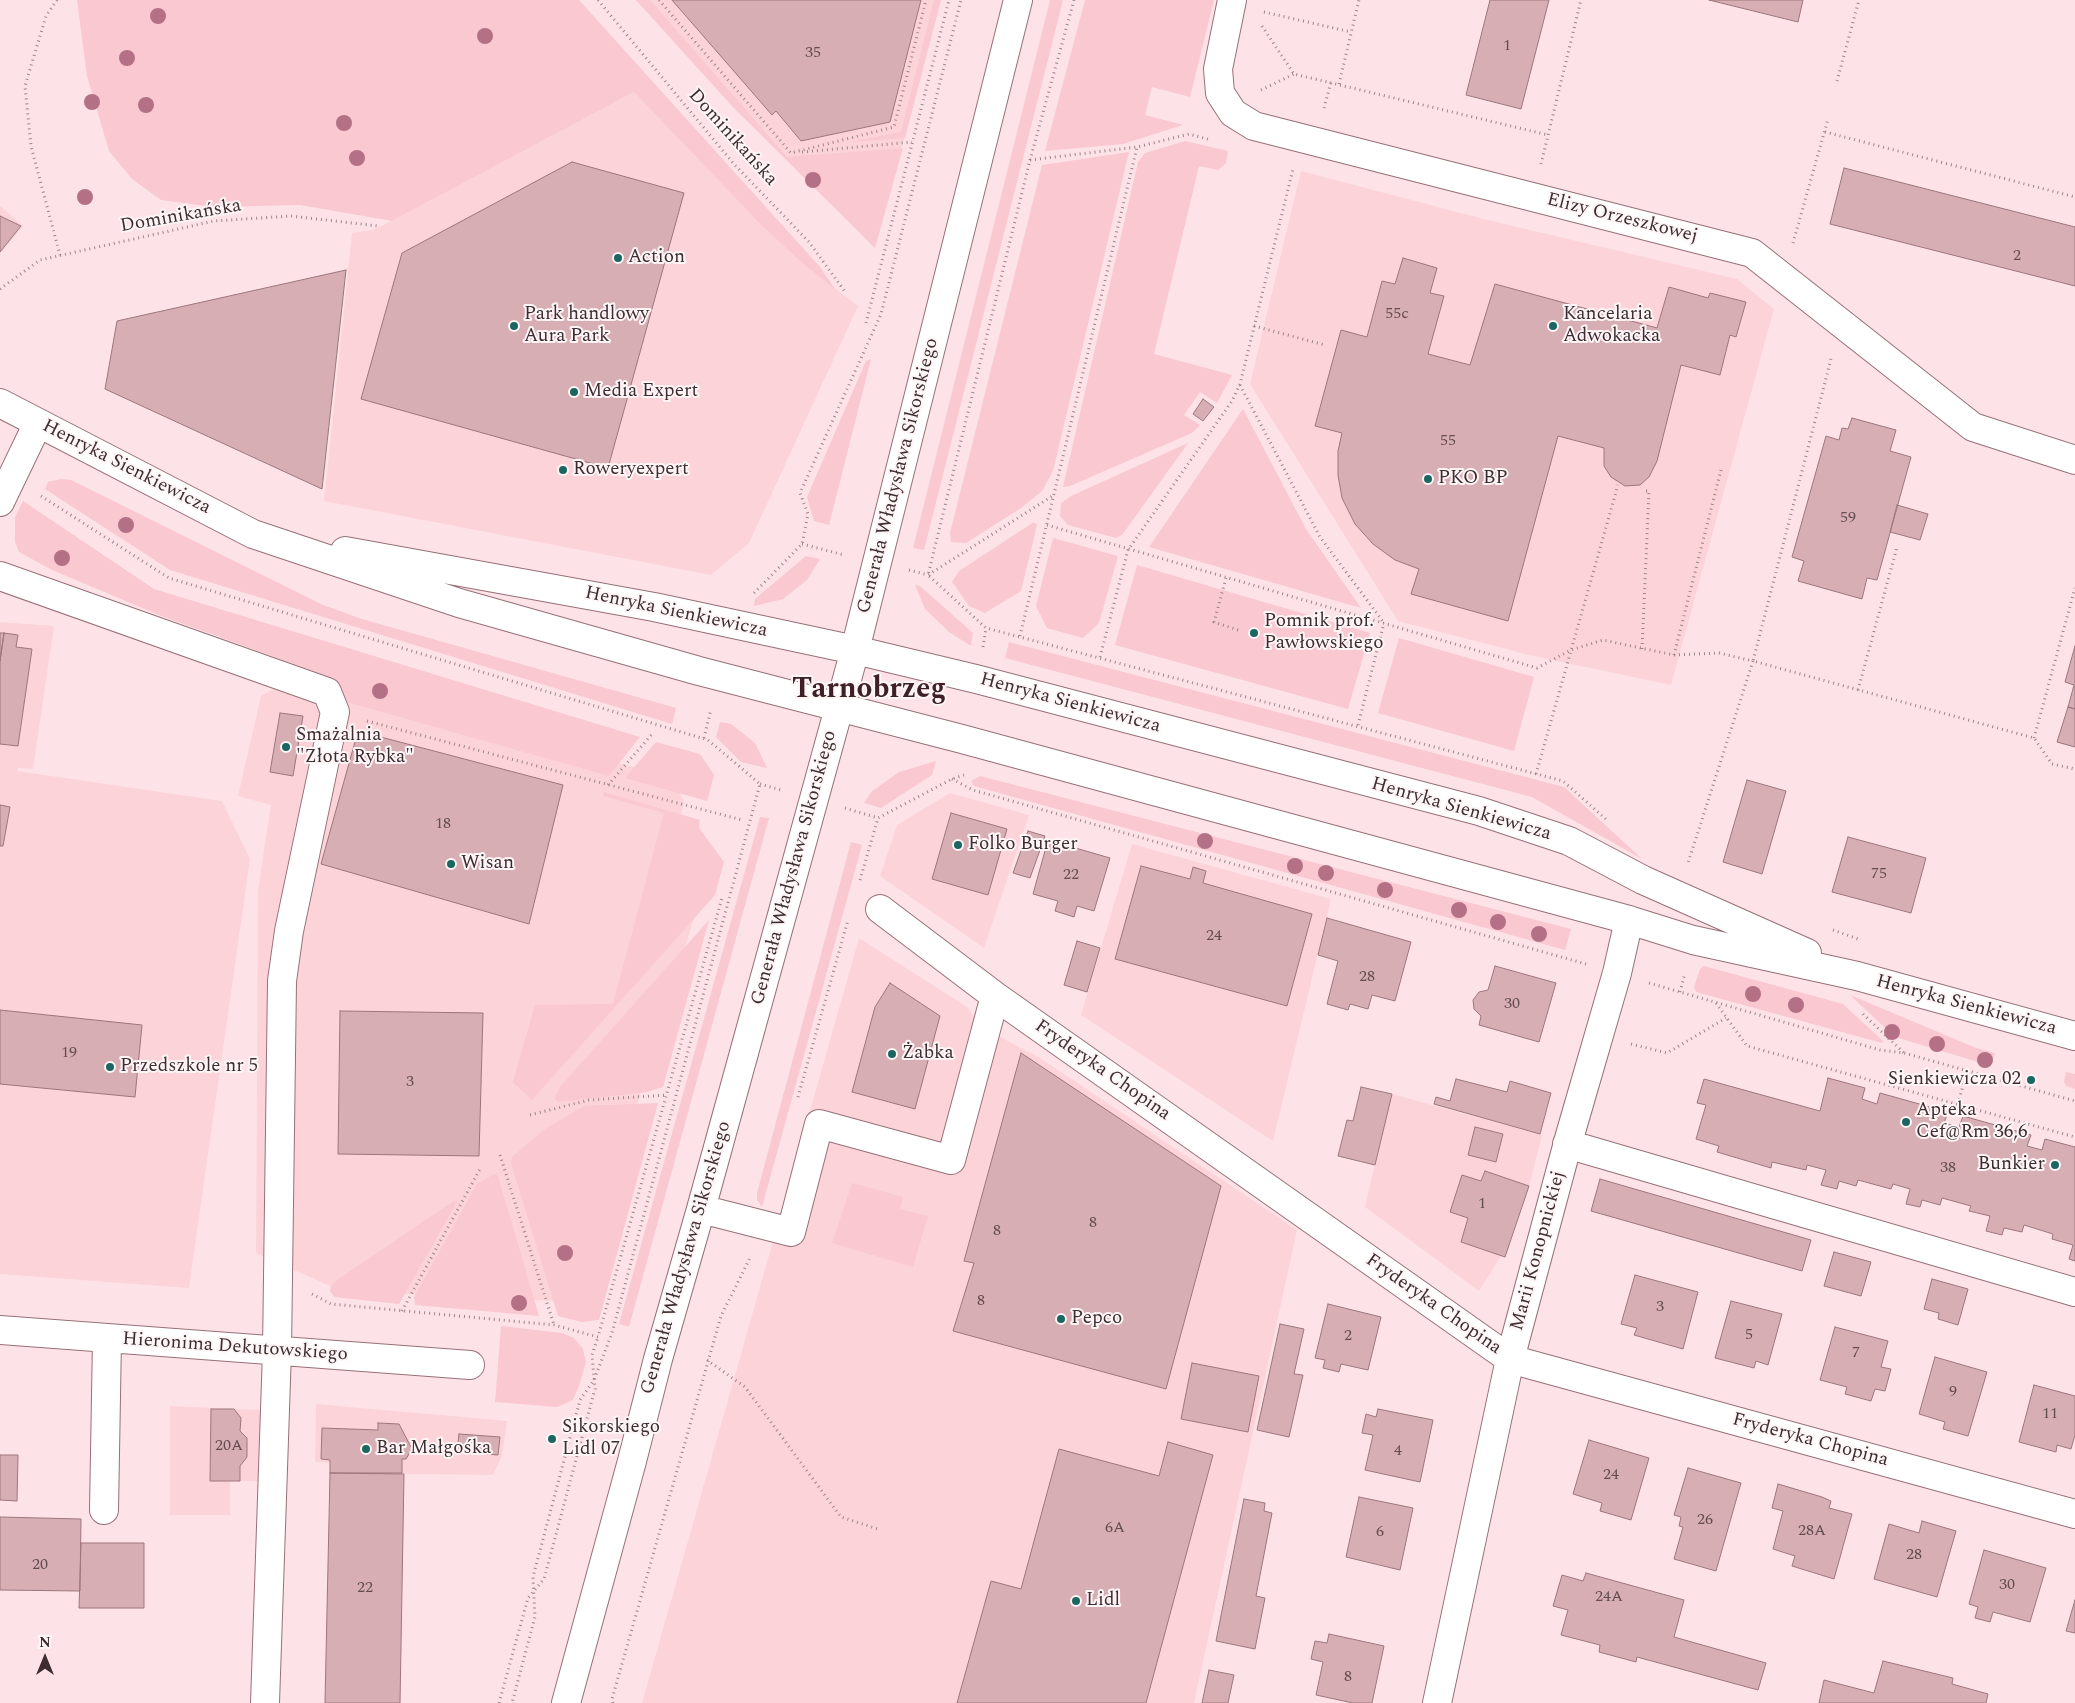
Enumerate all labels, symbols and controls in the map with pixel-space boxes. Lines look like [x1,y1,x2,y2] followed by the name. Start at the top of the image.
[1503,37,1511,57] house number: 1
[805,44,821,64] house number: 35
[683,85,781,191] street label: Dominikańska
[1544,189,1700,249] street label: Elizy Orzeszkowej
[119,195,243,239] street label: Dominikańska
[628,247,685,269] place label: Action
[2013,247,2021,267] house number: 2
[612,252,624,264] marker: Action
[524,304,649,348] place label: Park handlowy Aura Park
[1563,304,1660,348] place label: Kancelaria Adwokacka
[1385,305,1409,325] house number: 55c
[508,320,520,332] marker: Park handlowy Aura Park
[1547,320,1559,332] marker: Kancelaria Adwokacka
[854,336,944,616] street label: Generała Władysława Sikorskiego
[584,381,698,403] place label: Media Expert
[568,386,580,398] marker: Media Expert
[38,416,214,520] street label: Henryka Sienkiewicza
[1440,432,1456,452] house number: 55
[573,459,689,481] place label: Roweryexpert
[557,464,569,476] marker: Roweryexpert
[1438,468,1508,490] place label: PKO BP
[1422,473,1434,485] marker: PKO BP
[1840,509,1856,529] house number: 59
[583,583,769,643] street label: Henryka Sienkiewicza
[1264,611,1384,655] place label: Pomnik prof. Pawłowskiego
[1248,627,1260,639] marker: Pomnik prof. Pawłowskiego
[977,669,1163,739] street label: Henryka Sienkiewicza
[792,674,946,708] district label: Tarnobrzeg
[296,725,414,769] place label: Smażalnia "Złota Rybka"
[747,728,843,1008] street label: Generała Władysława Sikorskiego
[280,741,292,753] marker: Smażalnia "Złota Rybka"
[1368,773,1554,847] street label: Henryka Sienkiewicza
[435,815,451,835] house number: 18
[968,834,1078,856] place label: Folko Burger
[952,839,964,851] marker: Folko Burger
[461,853,514,875] place label: Wisan
[445,858,457,870] marker: Wisan
[1871,865,1887,885] house number: 75
[1063,866,1079,886] house number: 22
[1206,927,1222,947] house number: 24
[1359,968,1375,988] house number: 28
[1873,971,2059,1041] street label: Henryka Sienkiewicza
[1504,995,1520,1015] house number: 30
[1030,1016,1174,1126] street label: Fryderyka Chopina
[902,1043,954,1065] place label: Żabka
[61,1044,77,1064] house number: 19
[886,1048,898,1060] marker: Żabka
[120,1056,258,1078] place label: Przedszkole nr 5
[104,1061,116,1073] marker: Przedszkole nr 5
[1888,1069,2021,1091] place label: Sienkiewicza 02
[406,1073,414,1093] house number: 3
[2025,1074,2037,1086] marker: Sienkiewicza 02
[1916,1100,2027,1144] place label: Apteka Cef@Rm 36,6
[1900,1116,1912,1128] marker: Apteka Cef@Rm 36,6
[637,1119,737,1397] street label: Generała Władysława Sikorskiego
[1978,1154,2045,1176] place label: Bunkier
[1940,1159,1956,1179] house number: 38
[2049,1159,2061,1171] marker: Bunkier
[1507,1169,1571,1333] street label: Marii Konopnickiej
[1478,1195,1486,1215] house number: 1
[1089,1214,1097,1234] house number: 8
[993,1222,1001,1242] house number: 8
[1361,1250,1505,1360] street label: Fryderyka Chopina
[977,1292,985,1312] house number: 8
[1656,1298,1664,1318] house number: 3
[1071,1308,1122,1330] place label: Pepco
[1055,1313,1067,1325] marker: Pepco
[1745,1326,1753,1346] house number: 5
[1344,1327,1352,1347] house number: 2
[122,1329,348,1367] street label: Hieronima Dekutowskiego
[1852,1344,1860,1364] house number: 7
[1949,1383,1957,1403] house number: 9
[2042,1405,2058,1425] house number: 11
[1729,1409,1891,1473] street label: Fryderyka Chopina
[562,1417,660,1461] place label: Sikorskiego Lidl 07
[546,1433,558,1445] marker: Sikorskiego Lidl 07
[215,1437,243,1457] house number: 20A
[376,1438,491,1460] place label: Bar Małgośka
[1394,1442,1402,1462] house number: 4
[360,1443,372,1455] marker: Bar Małgośka
[1603,1466,1619,1486] house number: 24
[1697,1511,1713,1531] house number: 26
[1105,1519,1125,1539] house number: 6A
[1798,1522,1826,1542] house number: 28A
[1376,1523,1384,1543] house number: 6
[1906,1546,1922,1566] house number: 28
[32,1556,48,1576] house number: 20
[1999,1576,2015,1596] house number: 30
[357,1579,373,1599] house number: 22
[1595,1588,1623,1608] house number: 24A
[1086,1590,1120,1612] place label: Lidl
[1070,1595,1082,1607] marker: Lidl
[39,1632,51,1653] text: N
[20,1633,70,1683] north arrow
[1344,1668,1352,1688] house number: 8

